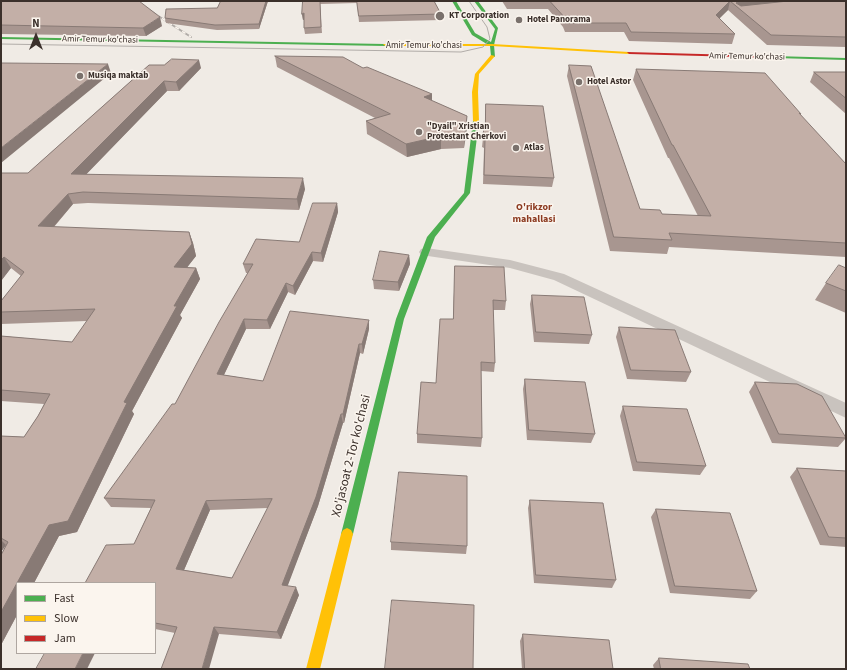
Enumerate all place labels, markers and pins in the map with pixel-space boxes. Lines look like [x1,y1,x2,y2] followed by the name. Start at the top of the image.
[434,10,446,22] marker: KT Corporation
[449,11,509,21] place label: KT Corporation
[514,15,524,25] marker: Hotel Panorama
[527,15,591,25] place label: Hotel Panorama
[75,71,85,81] marker: Musiqa maktab
[88,71,148,81] place label: Musiqa maktab
[574,77,584,87] marker: Hotel Astor
[587,77,631,87] place label: Hotel Astor
[427,122,506,143] place label: "Dyail" Xristian Protestant Cherkovi
[414,127,424,137] marker: "Dyail" Xristian Protestant Cherkovi
[511,143,521,153] marker: Atlas
[524,143,544,153] place label: Atlas

